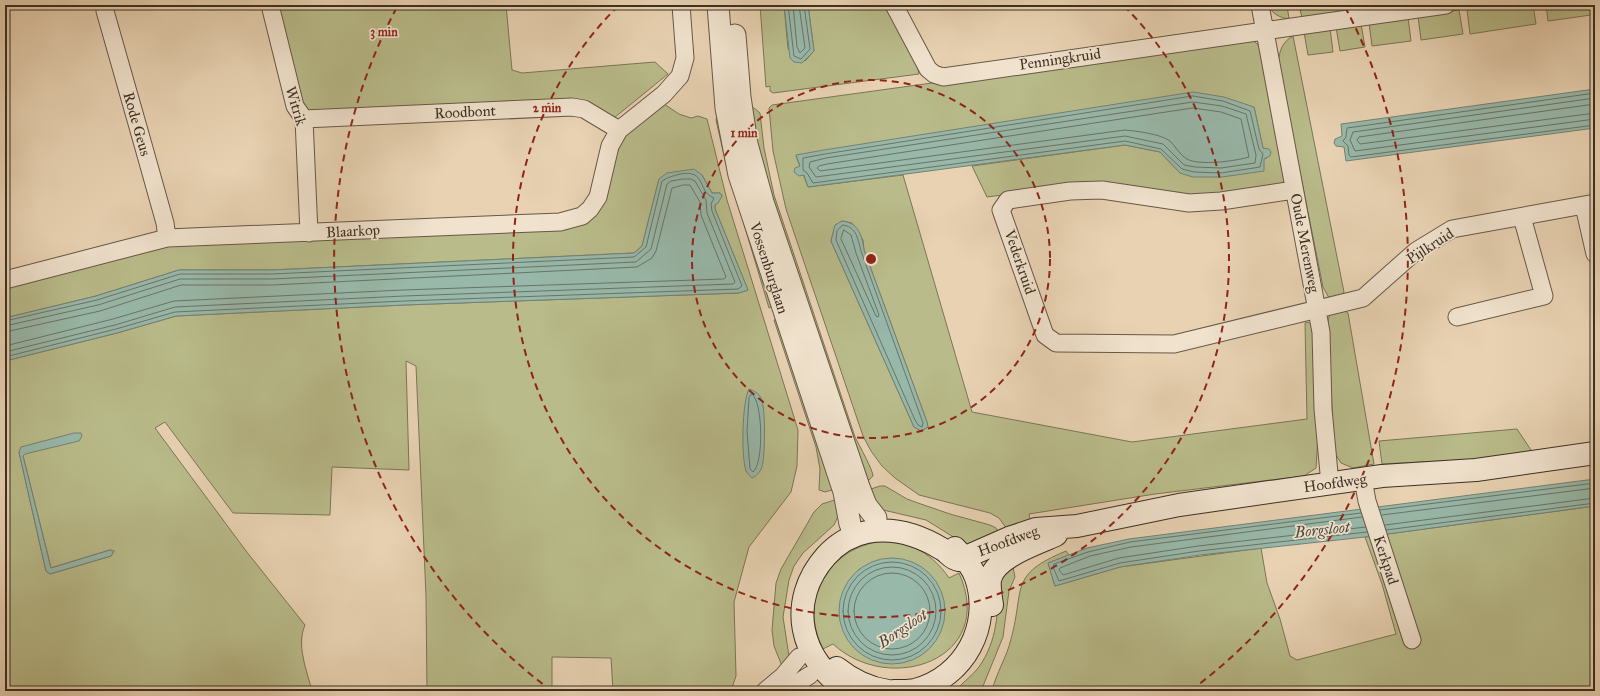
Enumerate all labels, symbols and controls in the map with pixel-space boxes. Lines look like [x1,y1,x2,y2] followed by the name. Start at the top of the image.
[370,25,398,40] text: 3 min
[1018,44,1102,74] street label: Penningkruid
[282,84,311,128] street label: Witrik
[119,90,155,158] street label: Rode Geus
[434,101,497,123] street label: Roodbont
[533,101,562,115] text: 2 min
[730,126,758,140] text: 1 min
[1287,192,1324,295] street label: Oude Merenweg
[745,219,792,316] street label: Vossenburglaan
[325,221,381,241] street label: Blaarkop
[1403,224,1457,268] street label: Pijlkruid
[1000,226,1040,297] street label: Vederkruid
[864,252,878,266] centre of rings
[1302,470,1369,496] street label: Hoofdweg
[1292,517,1352,542] water label: Borgsloot
[975,521,1042,560] street label: Hoofdweg
[1370,533,1403,587] street label: Kerkpad
[873,604,931,652] water label: Borgsloot

